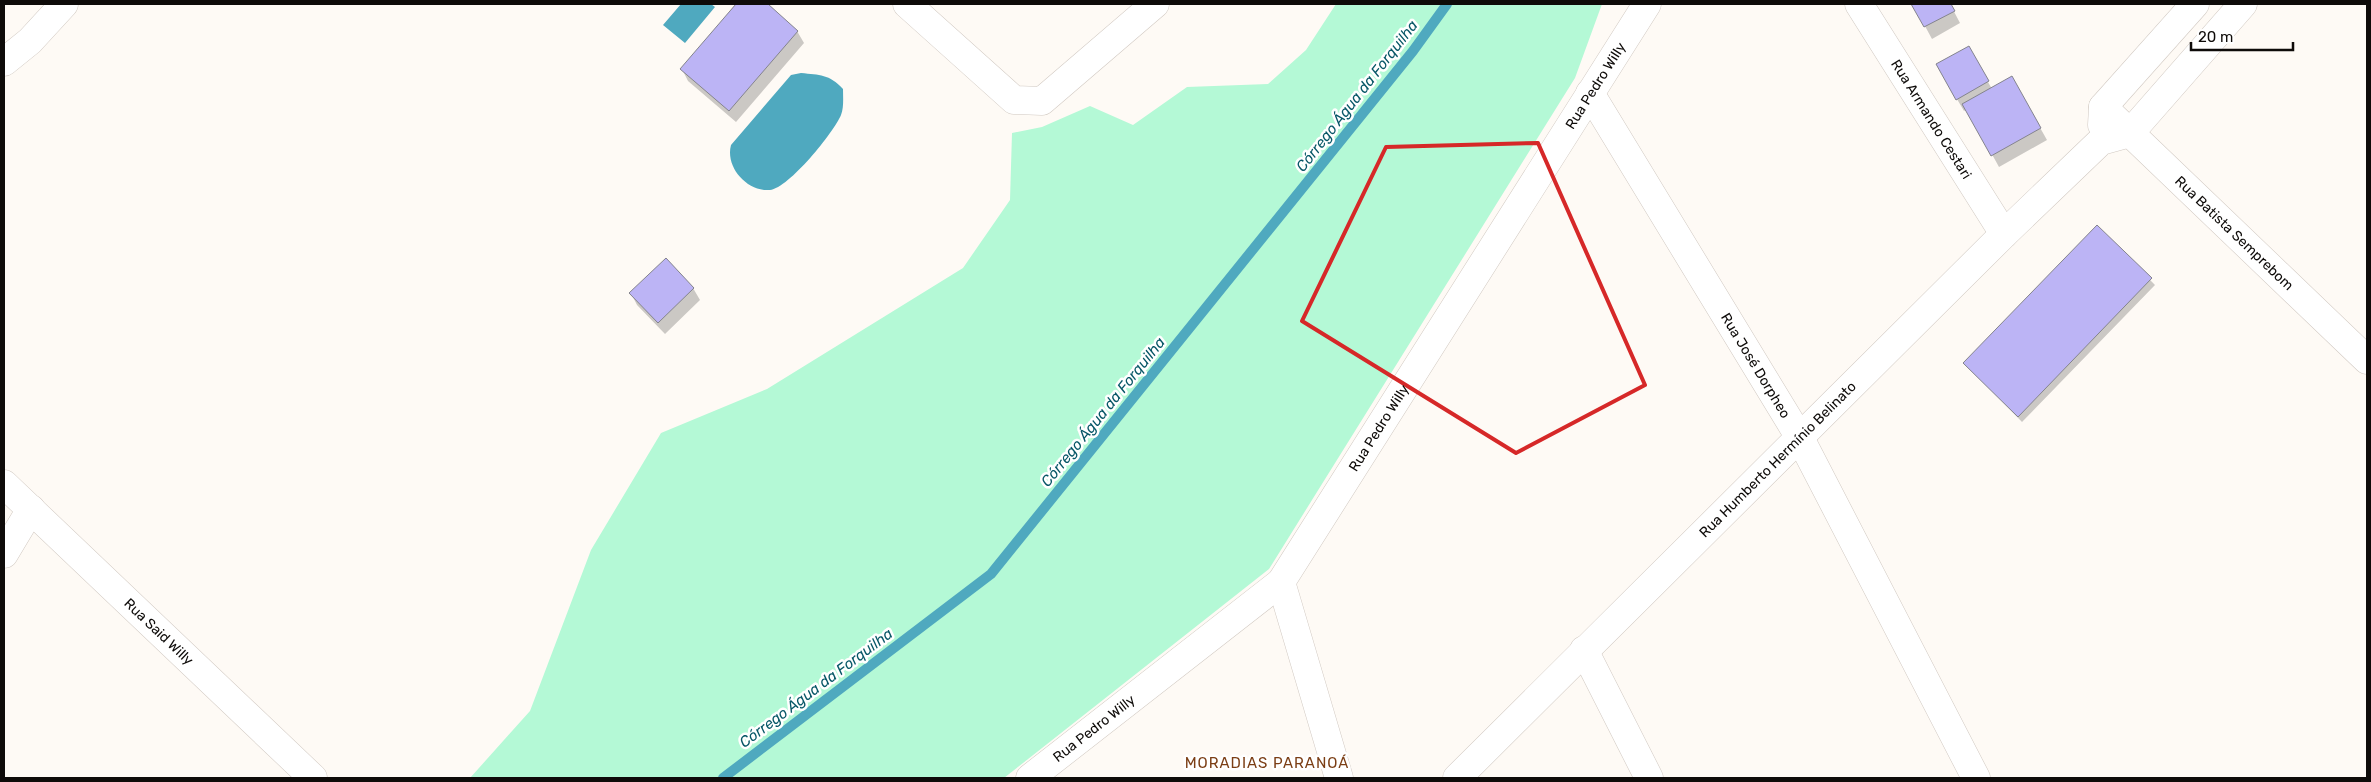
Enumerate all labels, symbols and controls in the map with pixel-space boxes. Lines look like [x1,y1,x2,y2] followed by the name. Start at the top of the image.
[1292,17,1422,175] water label: Córrego Água da Forquilha
[2191,20,2294,52] scale bar
[2198,28,2233,46] text: 20 m
[1562,39,1629,132] street label: Rua Pedro Willy
[1888,56,1975,182] street label: Rua Armando Cestari
[2172,172,2297,294] street label: Rua Batista Semprebom
[1717,310,1794,421] street label: Rua José Dorpheo
[1037,333,1169,490] water label: Córrego Água da Forquilha
[1696,378,1859,541] street label: Rua Humberto Hermínio Belinato
[1345,381,1413,474] street label: Rua Pedro Willy
[121,595,197,669] street label: Rua Said Willy
[736,624,896,751] water label: Córrego Água da Forquilha
[1049,691,1138,765] street label: Rua Pedro Willy
[1185,754,1349,772] district label: MORADIAS PARANOÁ

